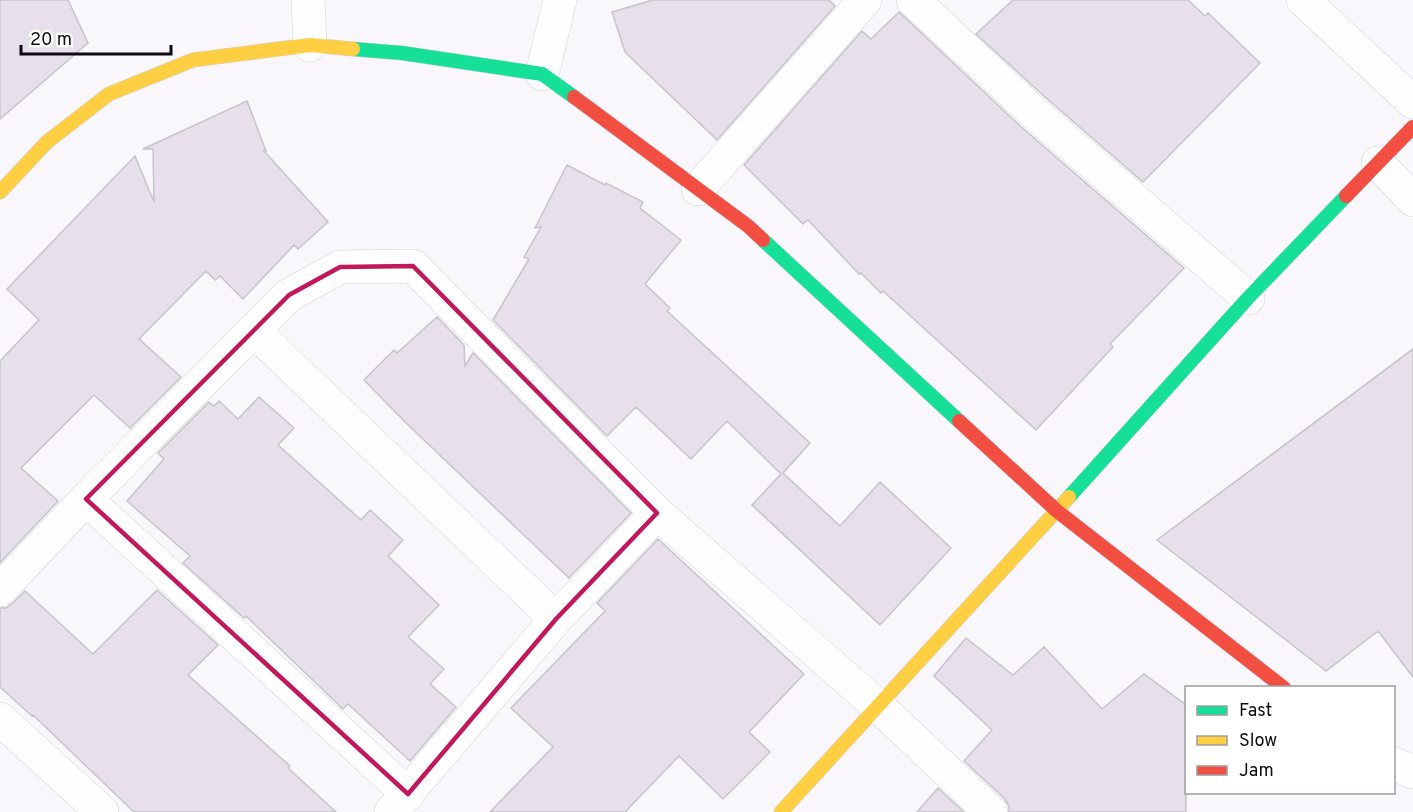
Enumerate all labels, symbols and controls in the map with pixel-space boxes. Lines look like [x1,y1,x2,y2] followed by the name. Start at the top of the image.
[21,18,171,56] scale bar
[30,29,72,52] text: 20 m
[1185,686,1395,794] legend
[1239,700,1272,723] text: Fast
[1239,730,1277,753] text: Slow
[1239,760,1274,783] text: Jam

